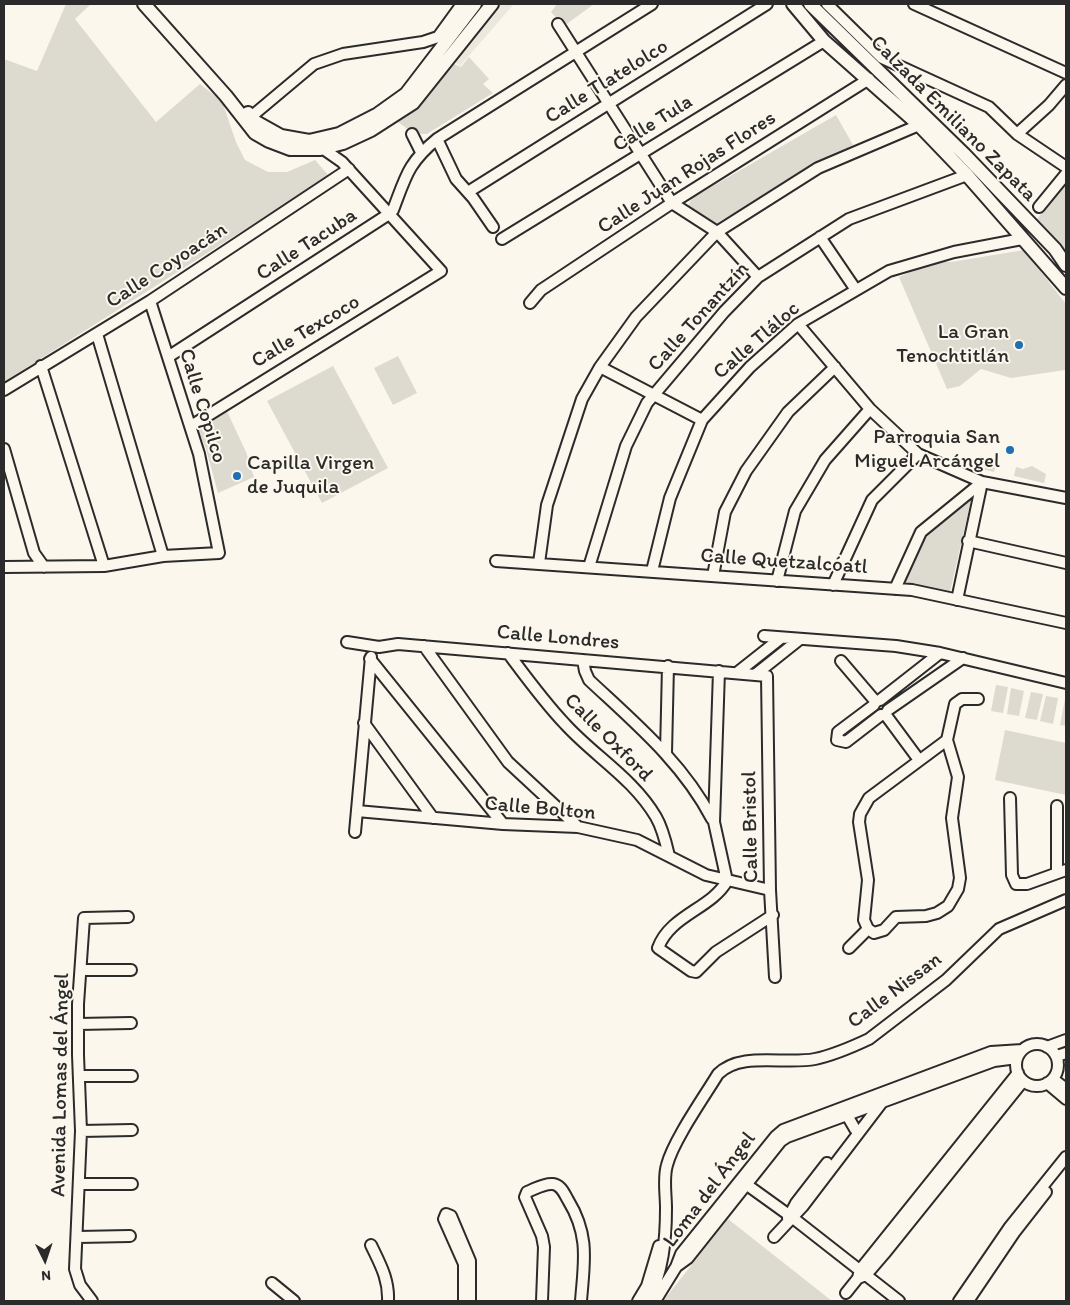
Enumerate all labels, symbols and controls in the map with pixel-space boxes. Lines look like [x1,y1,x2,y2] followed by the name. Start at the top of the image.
[865,31,1041,207] street label: Calzada Emiliano Zapata
[541,34,673,130] street label: Calle Tlatelolco
[609,90,697,158] street label: Calle Tula
[593,106,781,240] street label: Calle Juan Rojas Flores
[252,203,362,287] street label: Calle Tacuba
[102,218,232,314] street label: Calle Coyoacán
[643,257,755,377] street label: Calle Tonantzín
[247,290,365,374] street label: Calle Texcoco
[709,297,805,385] street label: Calle Tláloc
[896,320,1009,370] place label: La Gran Tenochtitlán
[1013,339,1025,351] marker: La Gran Tenochtitlán
[173,346,231,466] street label: Calle Copilco
[854,425,1000,475] place label: Parroquia San Miguel Arcángel
[1004,444,1016,456] marker: Parroquia San Miguel Arcángel
[247,451,374,501] place label: Capilla Virgen de Juquila
[231,470,243,482] marker: Capilla Virgen de Juquila
[700,544,868,580] street label: Calle Quetzalcóatl
[496,620,620,656] street label: Calle Londres
[558,688,658,788] street label: Calle Oxford
[737,771,765,883] street label: Calle Bristol
[483,792,597,826] street label: Calle Bolton
[843,947,947,1035] street label: Calle Nissan
[46,973,76,1197] street label: Avenida Lomas del Ángel
[658,1127,762,1253] street label: Loma del Ángel
[20,1235,70,1285] north arrow
[41,1267,51,1284] text: N

